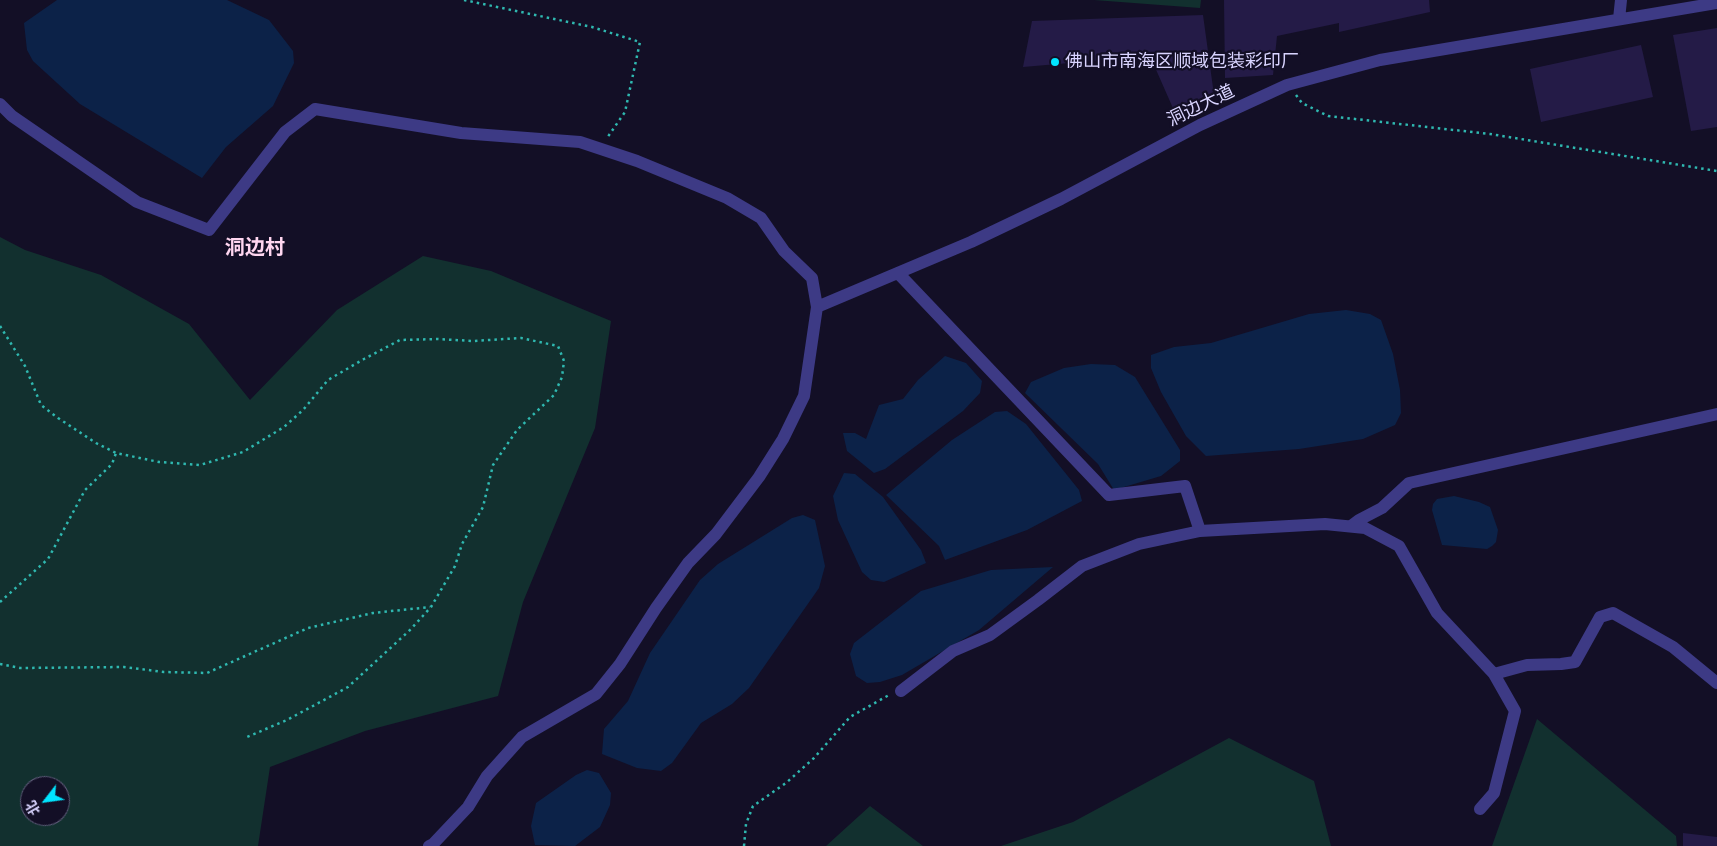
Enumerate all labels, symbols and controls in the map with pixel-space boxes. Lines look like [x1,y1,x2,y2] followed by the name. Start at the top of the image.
[1065,51,1299,73] place label: 佛山市南海区顺域包装彩印厂
[1049,56,1061,68] marker: 佛山市南海区顺域包装彩印厂
[1164,81,1238,131] street label: 洞边大道
[225,236,285,260] district label: 洞边村
[20,776,70,826] north arrow
[21,797,44,819] text: 北

